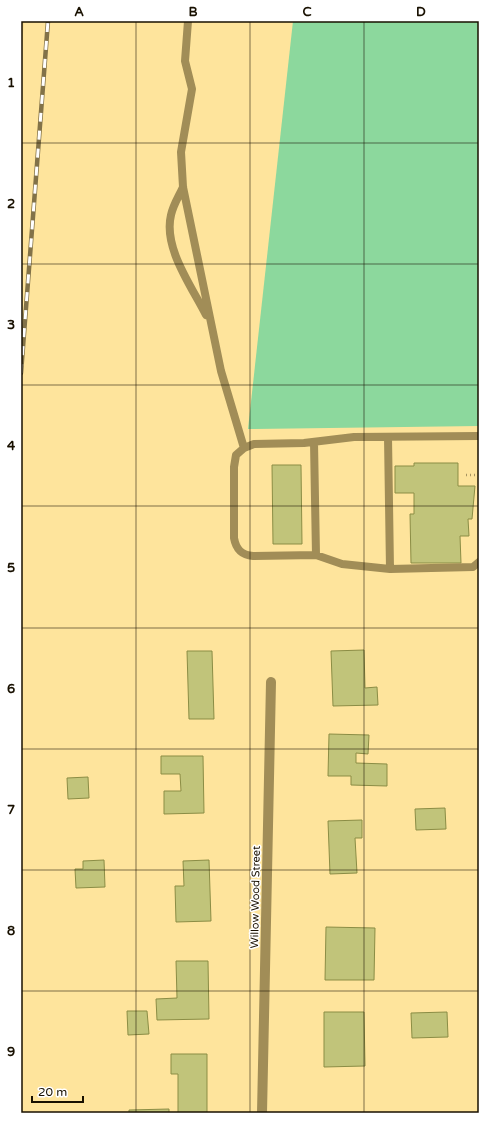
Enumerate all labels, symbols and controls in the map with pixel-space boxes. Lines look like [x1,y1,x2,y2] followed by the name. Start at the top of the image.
[74,4,84,20] text: A
[188,4,198,20] text: B
[302,4,312,20] text: C
[416,4,426,20] text: D
[7,75,15,91] text: 1
[7,196,15,212] text: 2
[7,317,15,333] text: 3
[7,438,16,454] text: 4
[7,560,15,576] text: 5
[7,681,15,697] text: 6
[7,802,15,818] text: 7
[248,846,263,948] street label: Willow Wood Street
[7,923,15,939] text: 8
[7,1044,15,1060] text: 9
[32,1078,83,1104] scale bar
[38,1085,67,1099] text: 20 m

